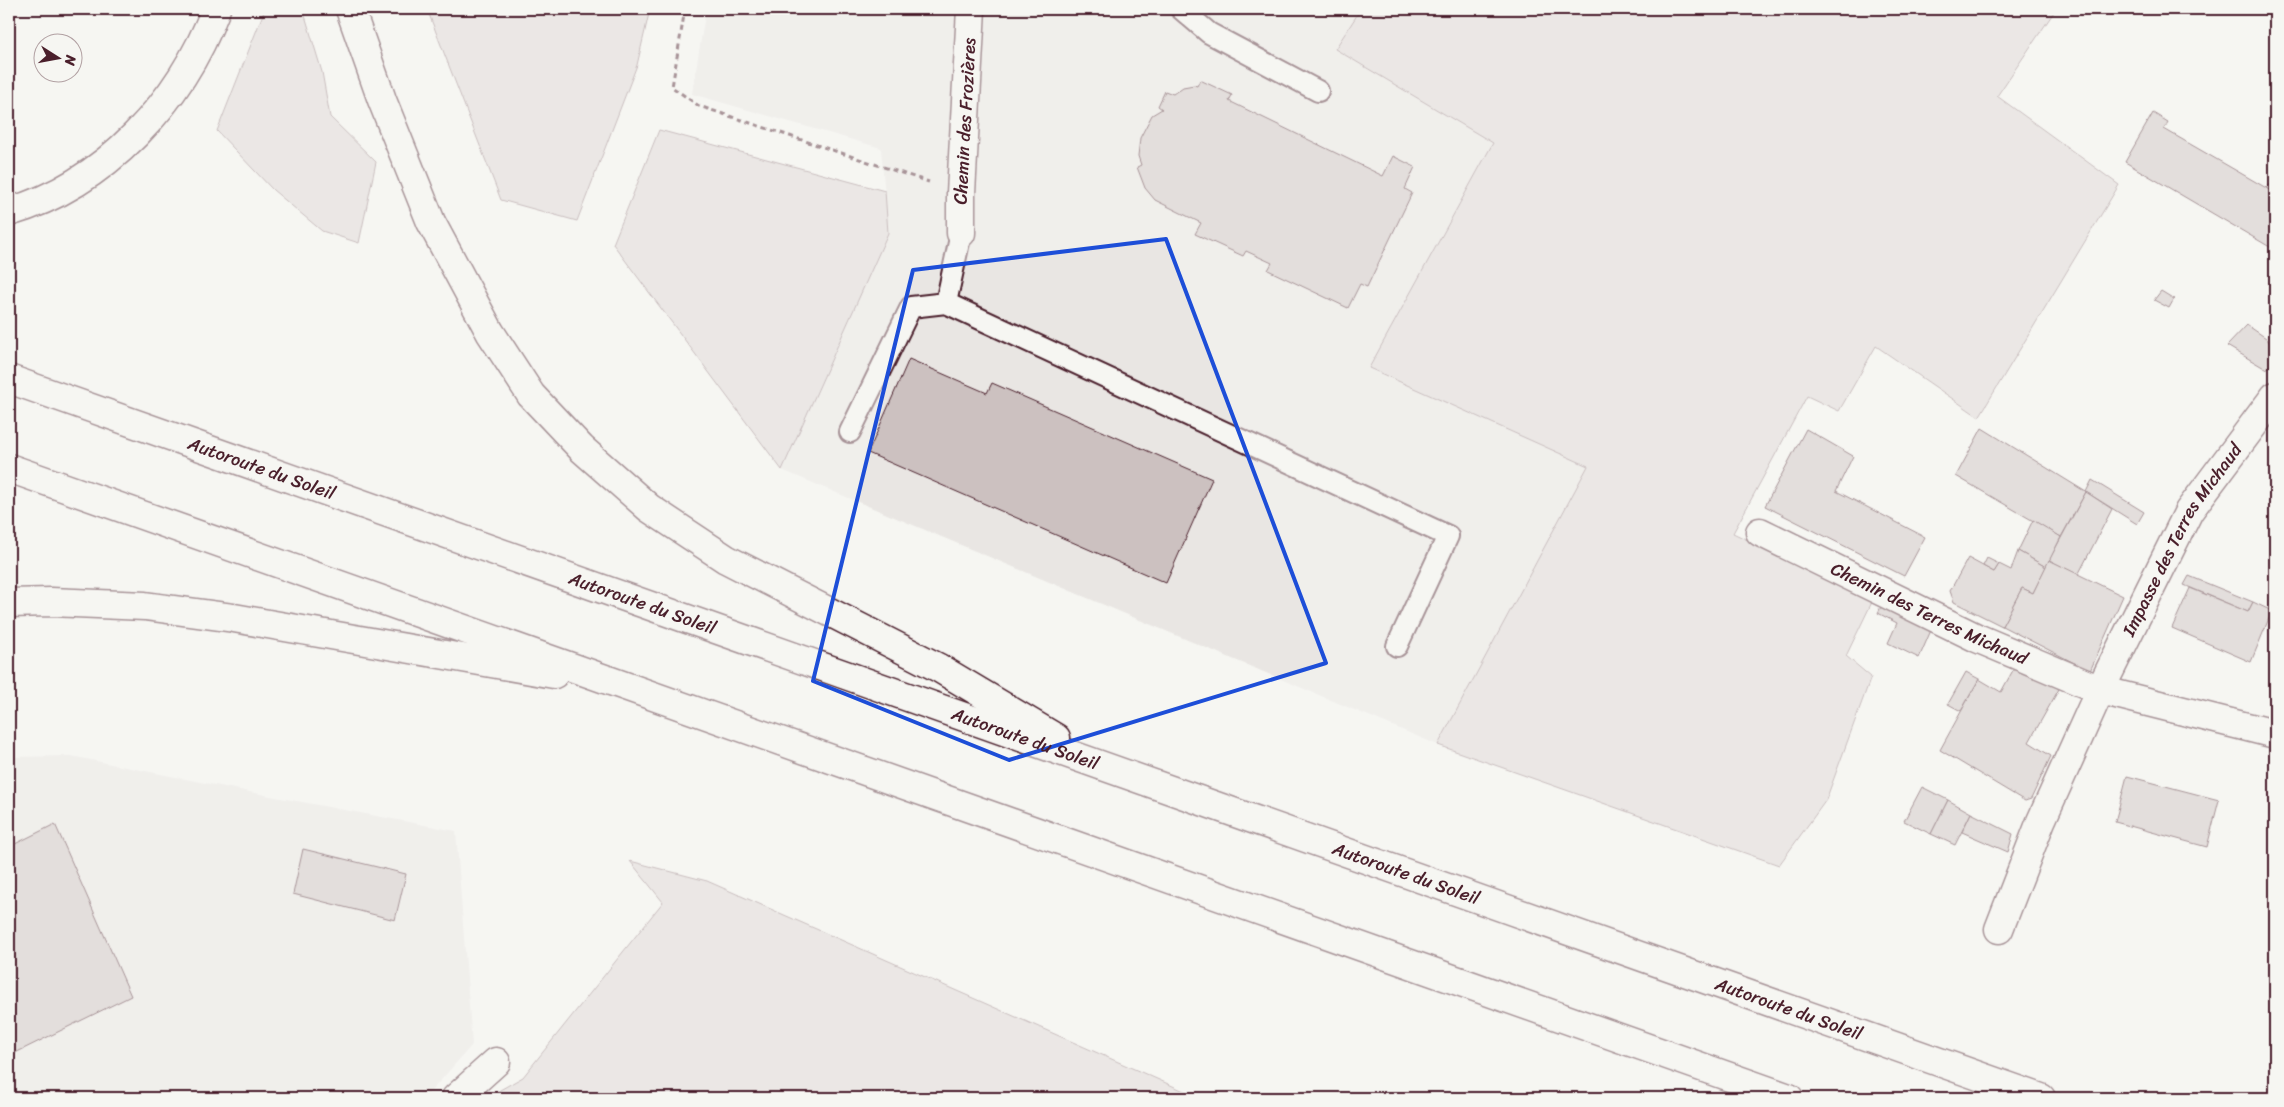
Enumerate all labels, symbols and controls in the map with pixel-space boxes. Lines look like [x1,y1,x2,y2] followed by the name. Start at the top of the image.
[32,32,82,82] north arrow
[945,36,985,204] street label: Chemin des Frozières
[57,52,84,68] text: N
[183,427,341,510] street label: Autoroute du Soleil
[2113,435,2251,643] street label: Impasse des Terres Michaud
[1825,553,2034,674] street label: Chemin des Terres Michaud
[563,562,721,644] street label: Autoroute du Soleil
[946,697,1104,780] street label: Autoroute du Soleil
[1327,832,1485,914] street label: Autoroute du Soleil
[1710,968,1868,1050] street label: Autoroute du Soleil

